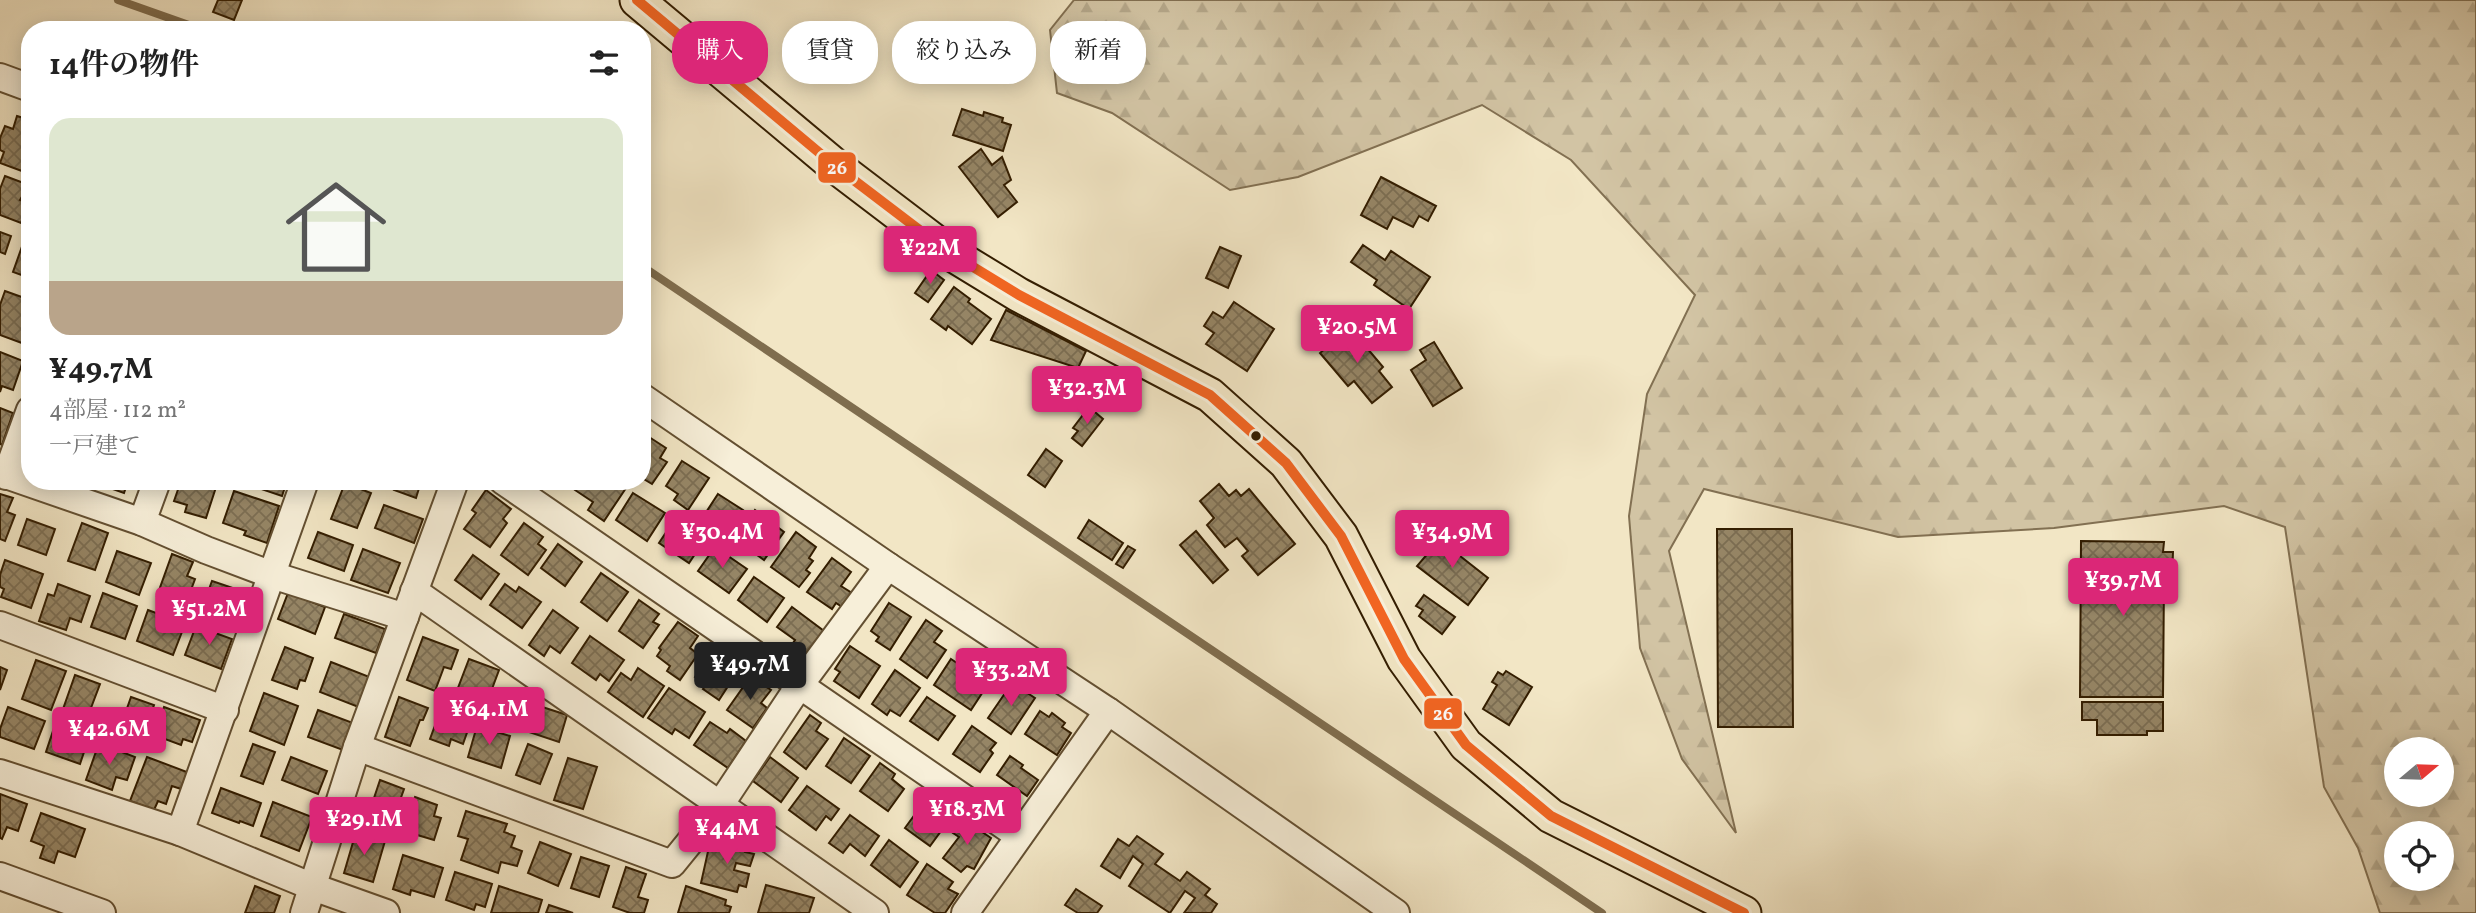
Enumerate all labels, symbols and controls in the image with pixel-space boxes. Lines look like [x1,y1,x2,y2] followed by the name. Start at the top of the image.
[672,21,768,84] chip: 購入
[782,21,878,84] chip: 賃貸
[892,21,1036,84] chip: 絞り込み
[1050,21,1146,84] chip: 新着
[585,44,623,82] icon: filters
[49,45,199,87] text: 14件の物件
[817,151,857,184] line badge: 26
[827,156,847,182] text: 26
[273,164,399,290] icon: home
[889,226,971,286] pin: ¥22M
[900,233,960,265] text: ¥22M
[1300,306,1414,365] pin: ¥20.5M
[1317,312,1397,344] text: ¥20.5M
[49,349,153,391] text: ¥49.7M
[1030,366,1144,426] pin: ¥32.3M
[1048,373,1126,405] text: ¥32.3M
[49,395,186,427] text: 4部屋 · 112 m²
[1249,429,1263,443] unlabelled marker
[49,431,141,463] text: 一戸建て
[665,510,779,570] pin: ¥30.4M
[1395,510,1509,570] pin: ¥34.9M
[681,517,763,549] text: ¥30.4M
[1411,517,1493,549] text: ¥34.9M
[2066,558,2180,618] pin: ¥39.7M
[2084,565,2162,597] text: ¥39.7M
[152,588,266,647] pin: ¥51.2M
[171,594,247,626] text: ¥51.2M
[693,642,807,702] pin: ¥49.7M
[954,648,1068,708] pin: ¥33.2M
[710,649,790,681] text: ¥49.7M
[972,655,1050,687] text: ¥33.2M
[432,688,546,747] pin: ¥64.1M
[450,694,528,726] text: ¥64.1M
[1423,697,1463,730] line badge: 26
[1433,702,1453,728] text: 26
[52,708,166,767] pin: ¥42.6M
[68,714,150,746] text: ¥42.6M
[2384,737,2454,807] north arrow
[2384,737,2454,891] map controls
[910,788,1024,847] pin: ¥18.3M
[929,794,1005,826] text: ¥18.3M
[307,798,421,857] pin: ¥29.1M
[325,804,403,836] text: ¥29.1M
[686,806,768,866] pin: ¥44M
[695,813,759,845] text: ¥44M
[2384,821,2454,891] button: locate

